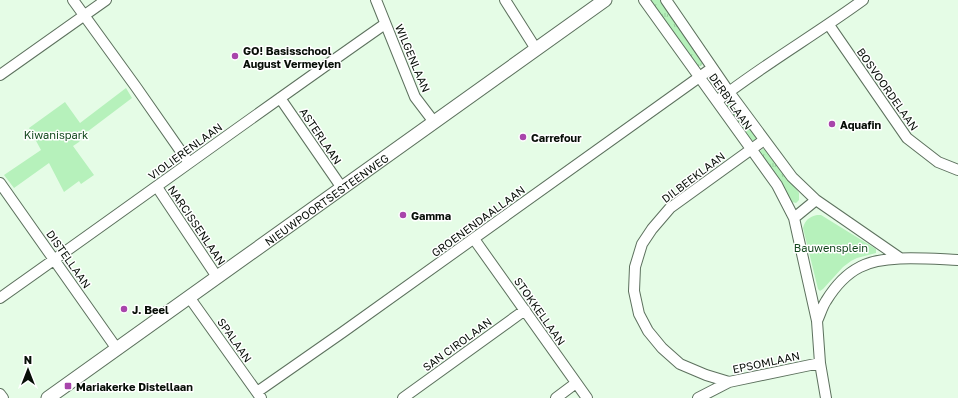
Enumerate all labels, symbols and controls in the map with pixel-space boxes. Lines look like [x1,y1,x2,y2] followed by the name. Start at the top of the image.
[393,22,433,94] street label: WILGENLAAN
[243,44,341,70] place label: GO! Basisschool August Vermeylen
[855,45,921,133] street label: BOSVOORDELAAN
[230,51,240,61] marker: GO! Basisschool August Vermeylen
[707,70,755,132] street label: DERBYLAAN
[297,105,345,167] street label: ASTERLAAN
[840,118,881,131] place label: Aquafin
[827,119,837,129] marker: Aquafin
[146,120,224,182] street label: VIOLIERENLAAN
[24,128,88,141] park label: Kiwanispark
[531,131,582,144] place label: Carrefour
[518,132,528,142] marker: Carrefour
[659,149,727,205] street label: DILBEEKLAAN
[262,150,391,248] street label: NIEUWPOORTSESTEENWEG
[166,183,228,267] street label: NARCISSENLAAN
[429,183,527,259] street label: GROENENDAALLAAN
[411,209,451,222] place label: Gamma
[398,210,408,220] marker: Gamma
[44,227,94,291] street label: DISTELLAAN
[794,241,868,254] park label: Bauwensplein
[512,275,568,347] street label: STOKKELLAAN
[132,303,169,316] place label: J. Beel
[119,304,129,314] marker: J. Beel
[420,315,494,373] street label: SAN CIROLAAN
[215,316,255,364] street label: SPALAAN
[731,349,801,375] street label: EPSOMLAAN
[8,350,48,390] north arrow
[24,353,32,366] text: N
[76,380,193,393] place label: Mariakerke Distellaan
[63,381,73,391] marker: Mariakerke Distellaan

